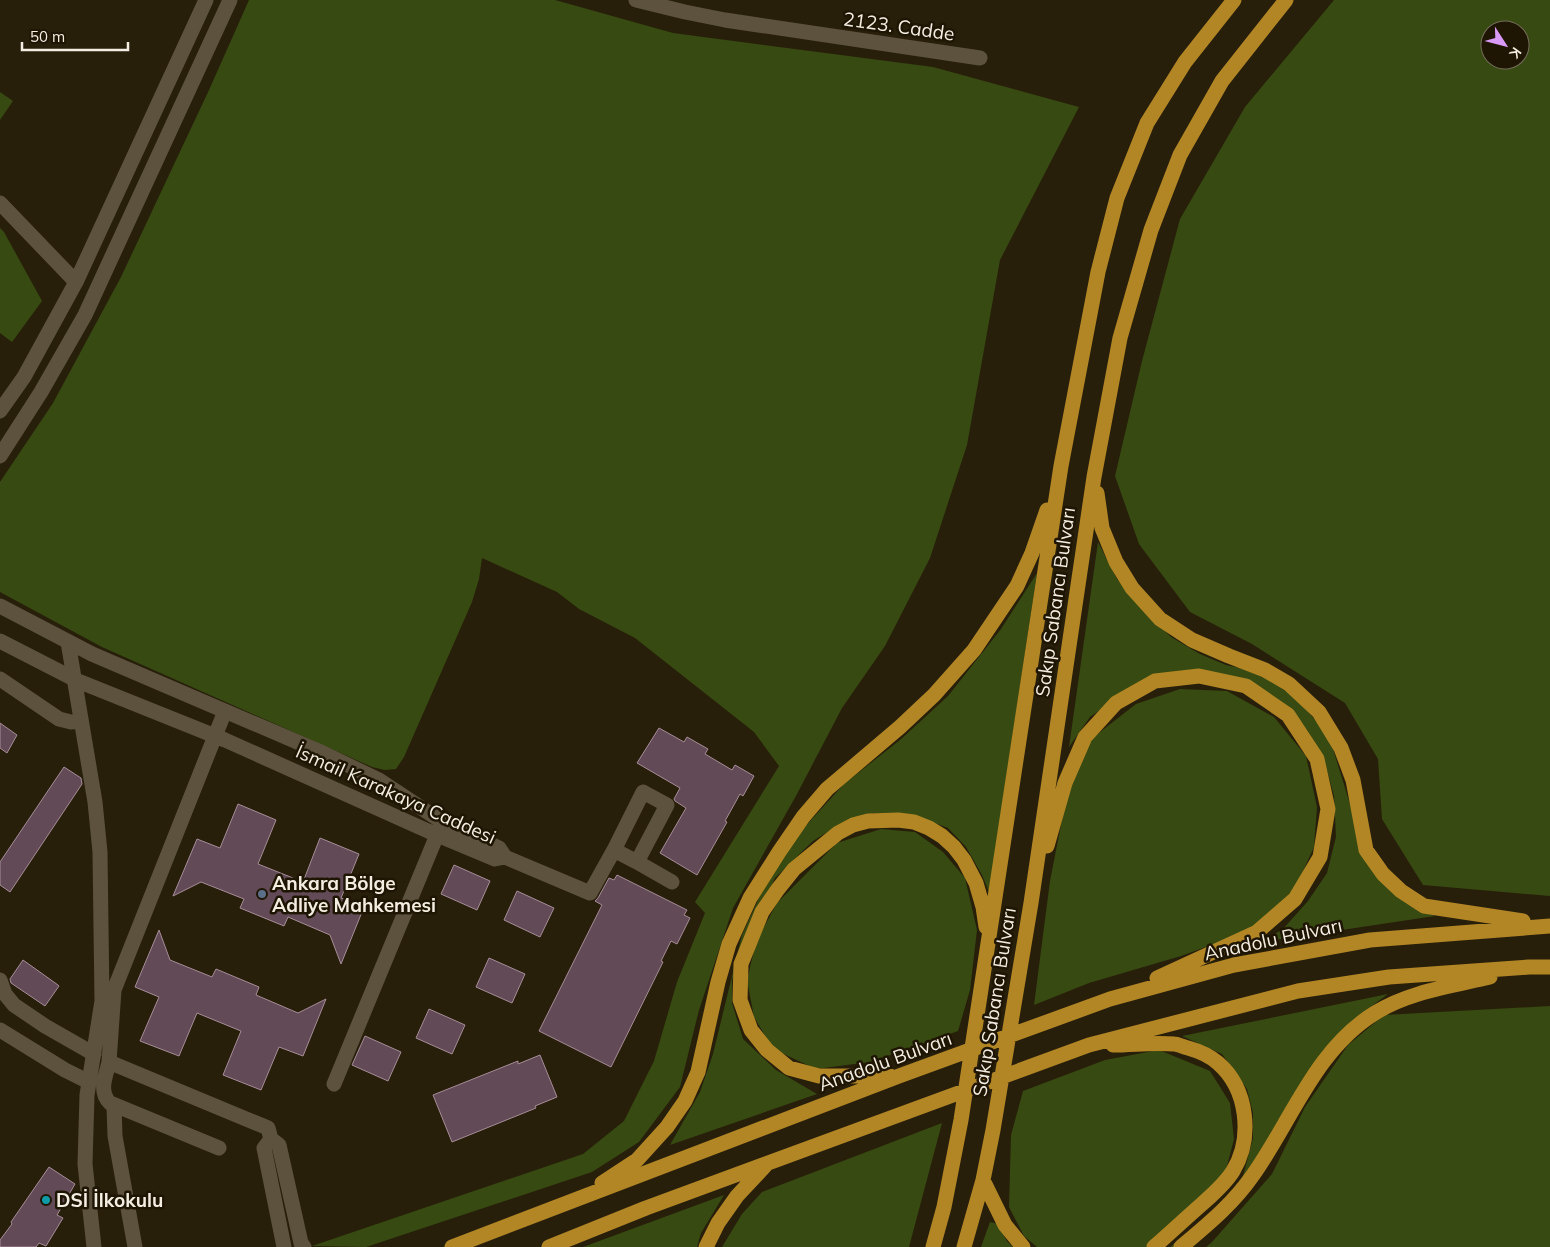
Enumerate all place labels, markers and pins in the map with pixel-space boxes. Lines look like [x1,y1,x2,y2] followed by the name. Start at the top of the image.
[272,871,436,917] place label: Ankara Bölge Adliye Mahkemesi
[256,888,268,900] marker: Ankara Bölge Adliye Mahkemesi
[56,1188,163,1212] place label: DSİ İlkokulu
[40,1194,52,1206] marker: DSİ İlkokulu

